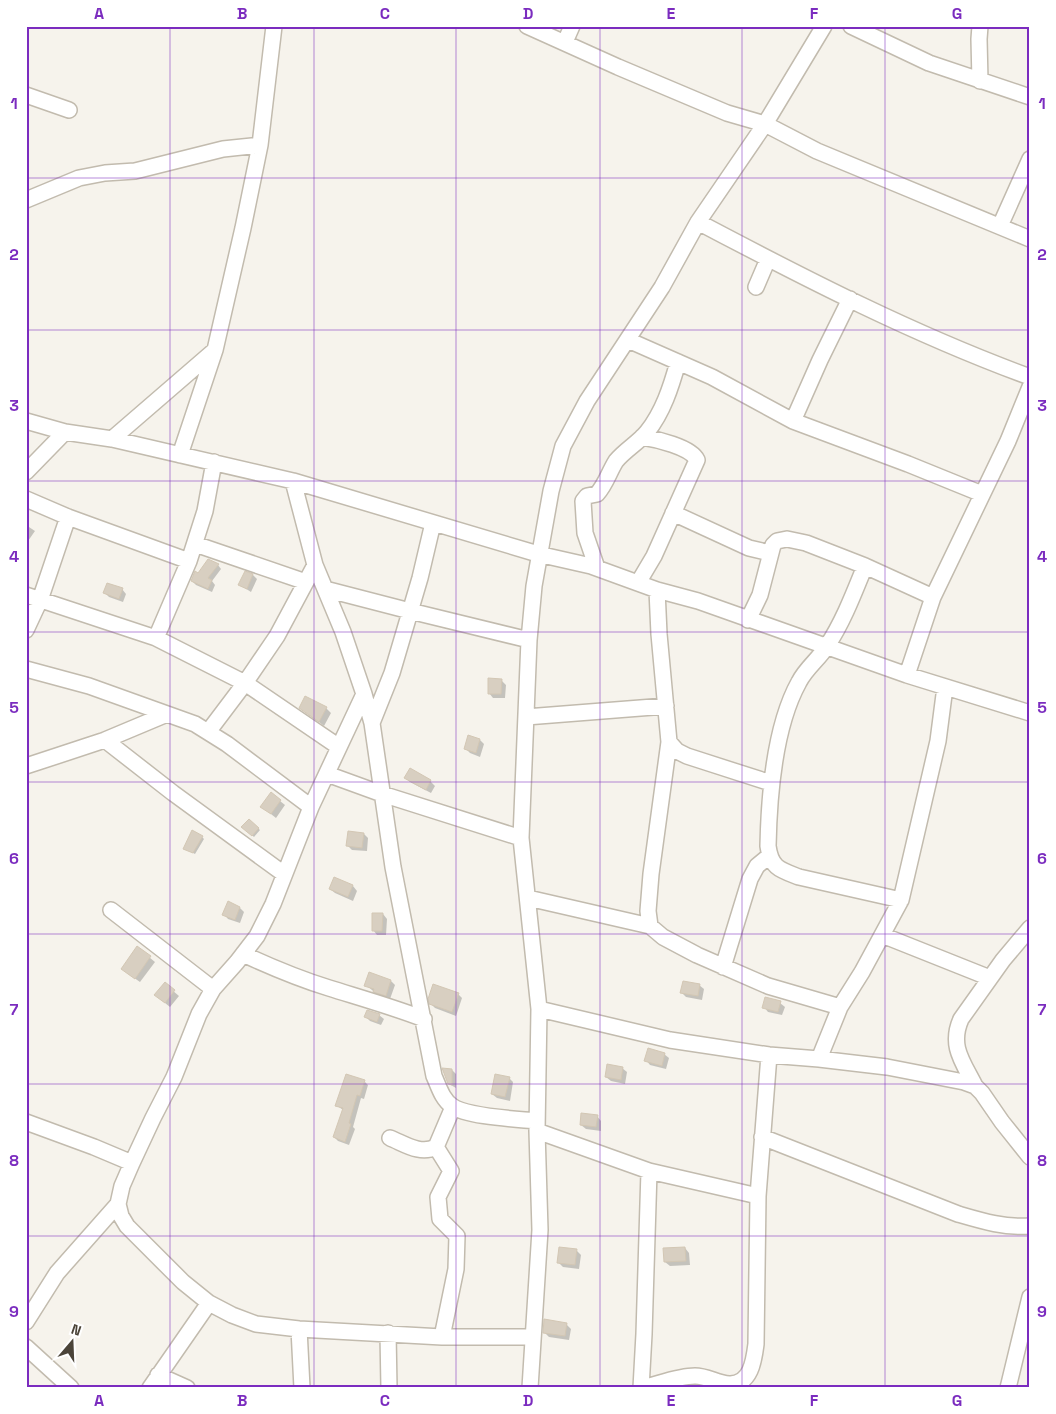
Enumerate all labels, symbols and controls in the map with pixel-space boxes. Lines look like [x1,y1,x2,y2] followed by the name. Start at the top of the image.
[94,3,104,24] text: A
[237,3,247,24] text: B
[380,3,390,24] text: C
[523,3,533,24] text: D
[667,3,676,24] text: E
[810,3,819,24] text: F
[952,3,962,24] text: G
[10,93,18,114] text: 1
[1038,93,1046,114] text: 1
[9,244,19,265] text: 2
[1037,244,1047,265] text: 2
[9,395,19,416] text: 3
[1037,395,1047,416] text: 3
[9,546,19,567] text: 4
[1037,546,1047,567] text: 4
[9,697,19,718] text: 5
[1037,697,1047,718] text: 5
[9,848,19,869] text: 6
[1037,848,1047,869] text: 6
[10,999,19,1020] text: 7
[1038,999,1047,1020] text: 7
[9,1150,19,1171] text: 8
[1037,1150,1047,1171] text: 8
[9,1301,19,1322] text: 9
[1037,1301,1047,1322] text: 9
[48,1316,98,1366] north arrow
[69,1320,84,1340] text: N
[94,1390,104,1411] text: A
[237,1390,247,1411] text: B
[380,1390,390,1411] text: C
[523,1390,533,1411] text: D
[667,1390,676,1411] text: E
[810,1390,819,1411] text: F
[952,1390,962,1411] text: G

